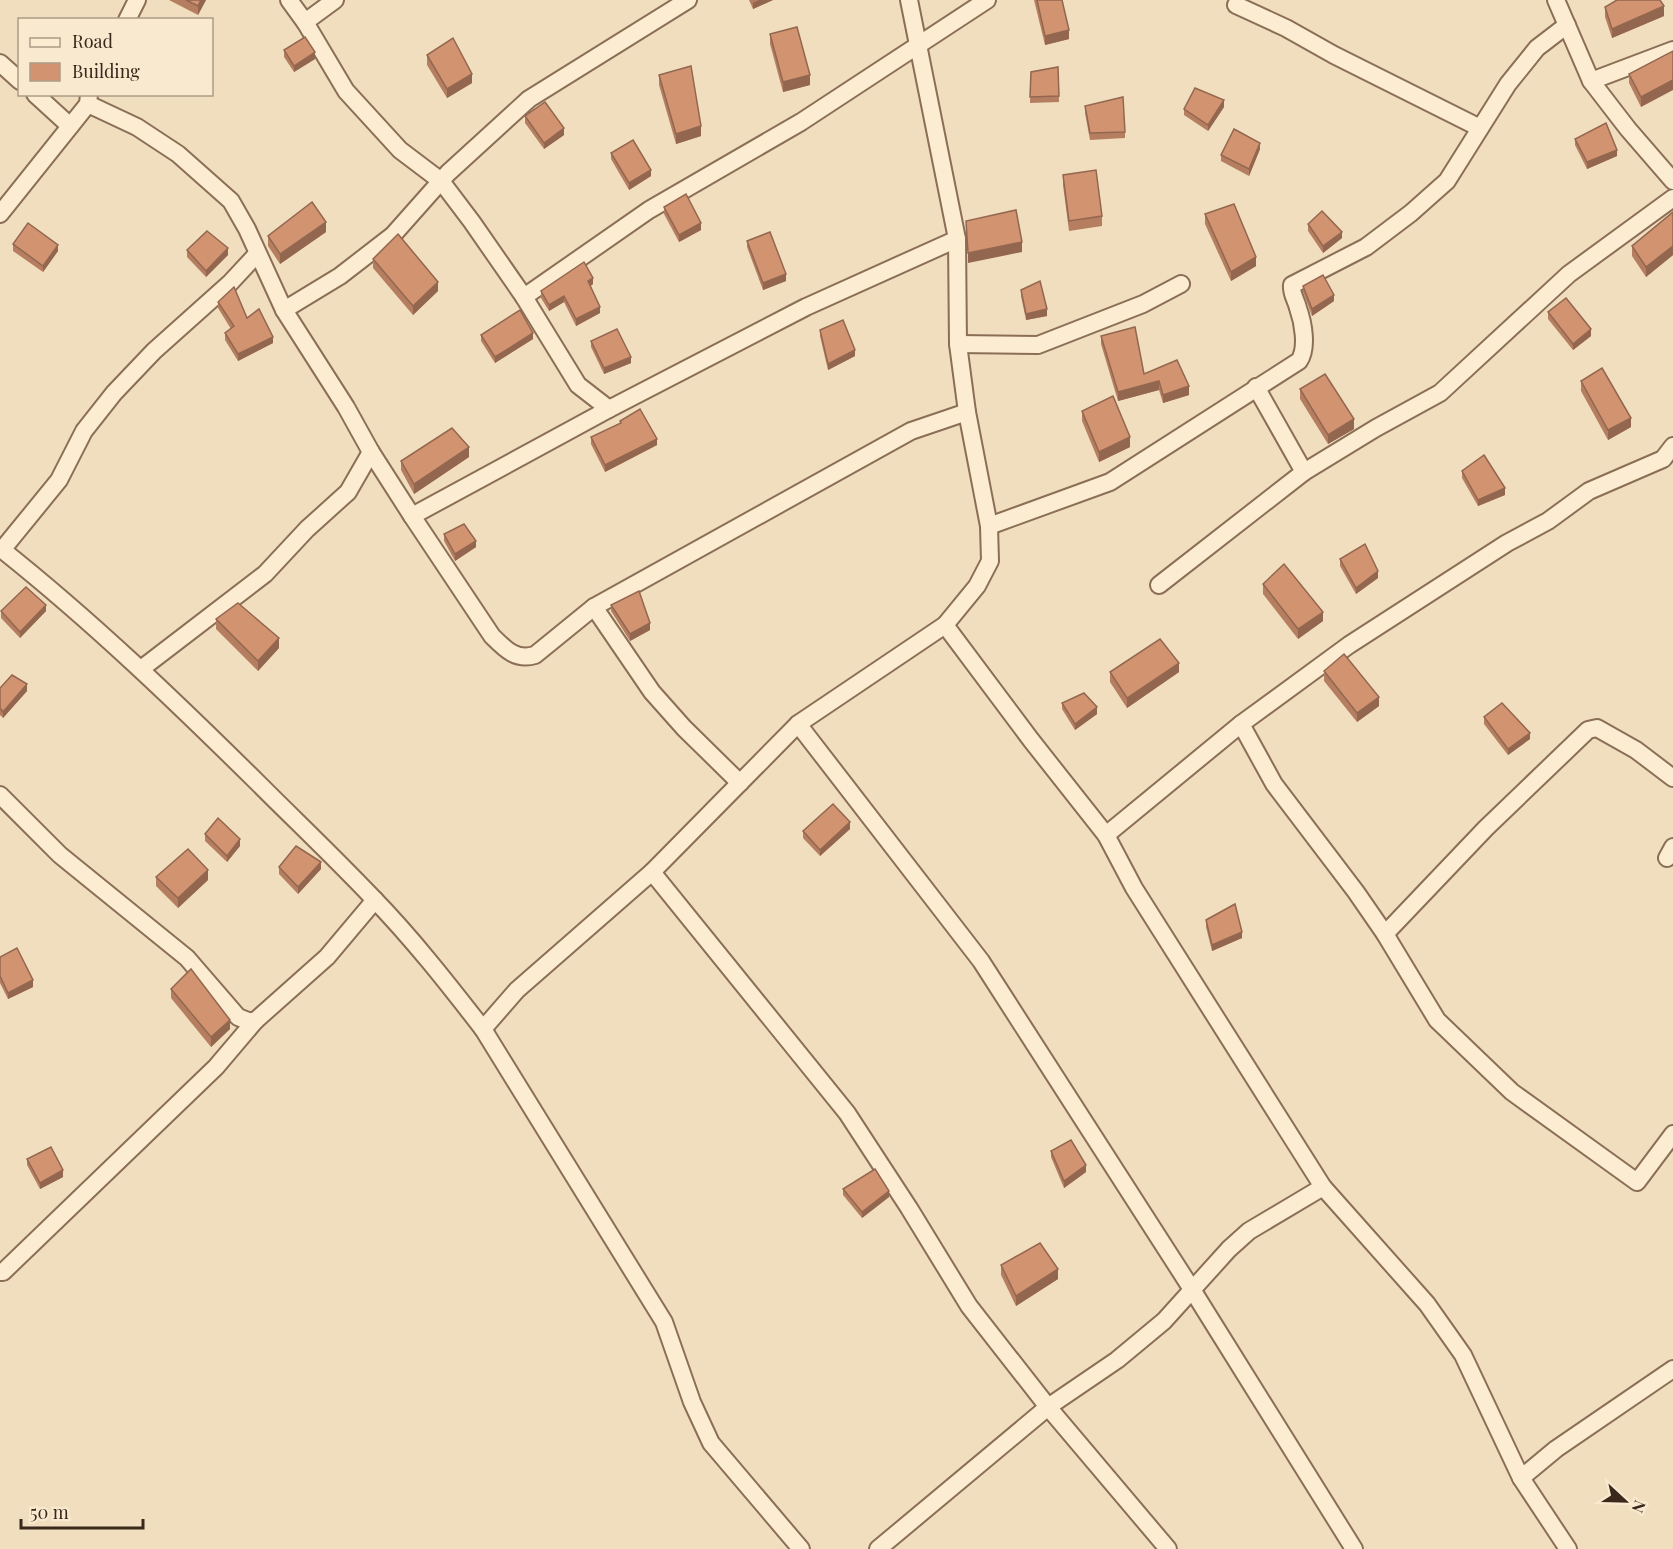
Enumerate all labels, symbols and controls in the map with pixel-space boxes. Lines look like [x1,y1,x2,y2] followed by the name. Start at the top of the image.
[18,18,213,96] legend
[72,29,113,53] text: Road
[72,59,140,83] text: Building
[1595,1471,1655,1531] north arrow
[21,1492,142,1530] scale bar
[1627,1498,1651,1517] text: N
[30,1500,69,1524] text: 50 m

